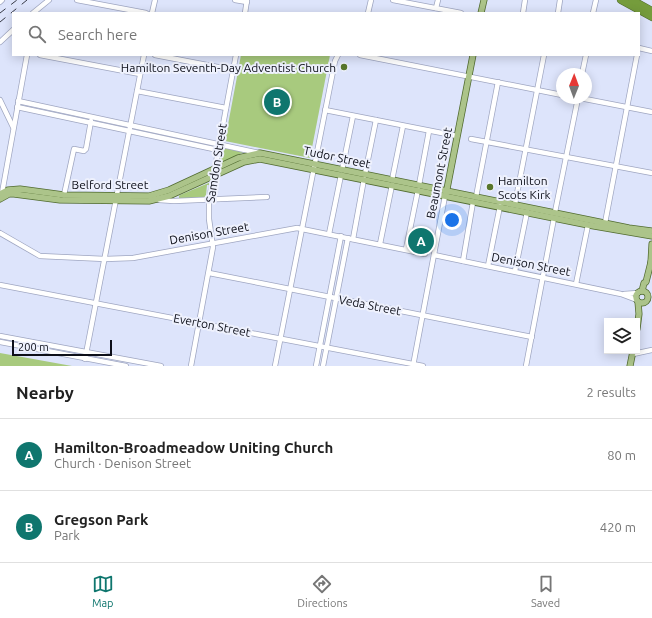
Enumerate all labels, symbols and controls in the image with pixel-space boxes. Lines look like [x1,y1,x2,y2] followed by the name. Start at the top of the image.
[12,12,640,56] search box
[26,23,48,45] icon: search
[58,26,137,43] text: Search here
[121,61,336,74] place label: Hamilton Seventh-Day Adventist Church
[339,62,349,72] marker: Hamilton Seventh-Day Adventist Church
[556,68,592,104] north arrow
[264,87,290,117] pin: B
[203,122,229,204] street label: Samdon Street
[424,126,454,220] street label: Beaumont Street
[302,144,372,170] street label: Tudor Street
[498,174,551,201] place label: Hamilton Scots Kirk
[72,178,149,191] street label: Belford Street
[485,182,495,192] marker: Hamilton Scots Kirk
[442,210,462,230] your location
[168,220,250,246] street label: Denison Street
[408,226,434,256] pin: A
[490,250,572,278] street label: Denison Street
[338,293,403,317] street label: Veda Street
[172,311,252,339] street label: Everton Street
[604,318,640,354] map controls
[604,318,640,354] button: layers
[12,338,112,357] scale bar
[18,341,49,353] text: 200 m
[16,383,74,402] text: Nearby
[586,385,636,399] text: 2 results
[54,439,333,456] text: Hamilton-Broadmeadow Uniting Church
[24,448,34,462] text: A
[607,448,636,462] text: 80 m
[54,456,191,470] text: Church · Denison Street
[54,511,148,528] text: Gregson Park
[25,520,33,534] text: B
[600,520,636,534] text: 420 m
[54,528,80,542] text: Park
[92,573,114,609] tab: Map
[297,573,347,609] tab: Directions
[531,573,560,609] tab: Saved

